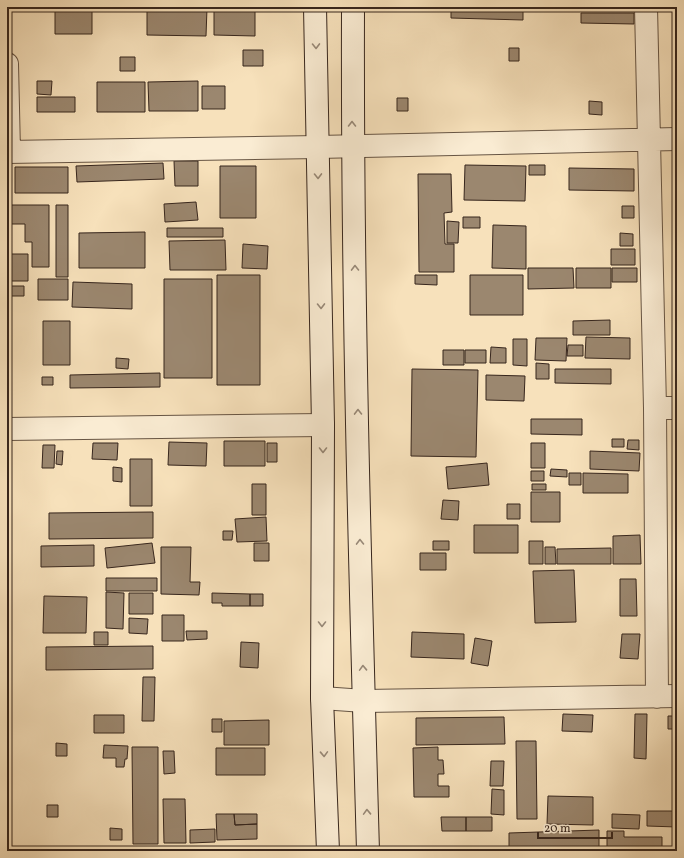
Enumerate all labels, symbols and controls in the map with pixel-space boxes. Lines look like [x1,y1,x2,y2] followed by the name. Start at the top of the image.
[312,43,320,49] one-way arrow
[348,121,356,127] one-way arrow
[314,173,323,179] one-way arrow
[351,265,359,271] one-way arrow
[317,303,325,309] one-way arrow
[353,409,362,415] one-way arrow
[318,447,327,453] one-way arrow
[356,539,364,545] one-way arrow
[318,621,326,627] one-way arrow
[359,665,367,671] one-way arrow
[319,751,328,757] one-way arrow
[363,809,371,815] one-way arrow
[538,814,612,840] scale bar
[544,821,571,837] text: 20 m

